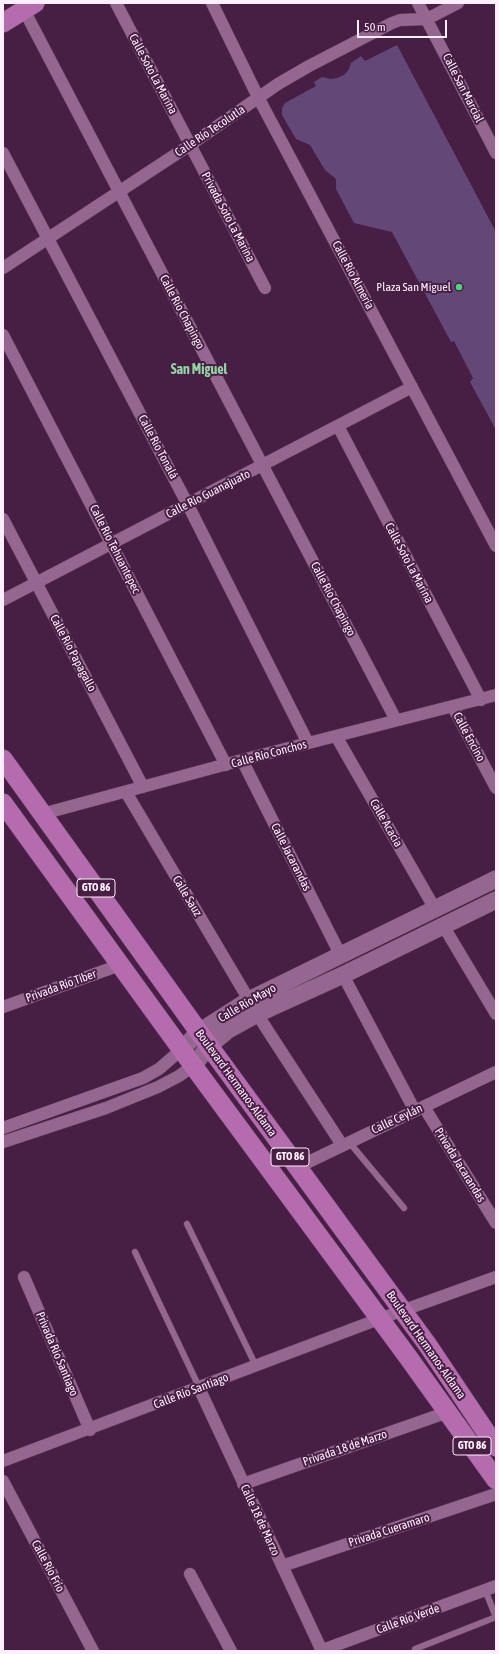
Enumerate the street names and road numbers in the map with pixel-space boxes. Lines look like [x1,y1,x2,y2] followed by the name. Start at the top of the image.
[126,31,180,117] street label: Calle Soto La Marina
[439,51,487,125] street label: Calle San Marcial
[172,102,248,160] street label: Calle Río Tecolutla
[198,169,258,265] street label: Privada Soto La Marina
[329,238,377,312] street label: Calle Río Almería
[156,272,208,352] street label: Calle Río Chapingo
[135,412,181,482] street label: Calle Río Tonalá
[163,467,253,521] street label: Calle Río Guanajuato
[86,502,144,596] street label: Calle Río Tehuantepec
[382,520,436,606] street label: Calle Soto La Marina
[307,559,359,639] street label: Calle Río Chapingo
[47,612,99,694] street label: Calle Río Papagallo
[450,710,488,764] street label: Calle Encino
[230,737,308,771] street label: Calle Río Conchos
[367,796,405,850] street label: Calle Acacia
[268,821,314,893] street label: Calle Jacarandas
[169,873,205,919] street label: Calle Sauz
[77,879,115,897] road number: GTO 86
[24,967,98,1005] street label: Privada Río Tiber
[215,981,279,1025] street label: Calle Río Mayo
[192,1027,280,1139] street label: Boulevard Hermanos Aldama
[369,1101,425,1137] street label: Calle Ceylán
[431,1125,489,1205] street label: Privada Jacarandas
[271,1148,309,1166] road number: GTO 86
[383,1288,469,1402] street label: Boulevard Hermanos Aldama
[33,1310,81,1398] street label: Privada Río Santiago
[151,1370,231,1412] street label: Calle Río Santiago
[301,1427,389,1469] street label: Privada 18 de Marzo
[453,1437,491,1455] road number: GTO 86
[237,1482,283,1558] street label: Calle 18 de Marzo
[347,1510,431,1550] street label: Privada Cueramaro
[28,1538,68,1594] street label: Calle Río Frío
[375,1601,441,1637] street label: Calle Río Verde

